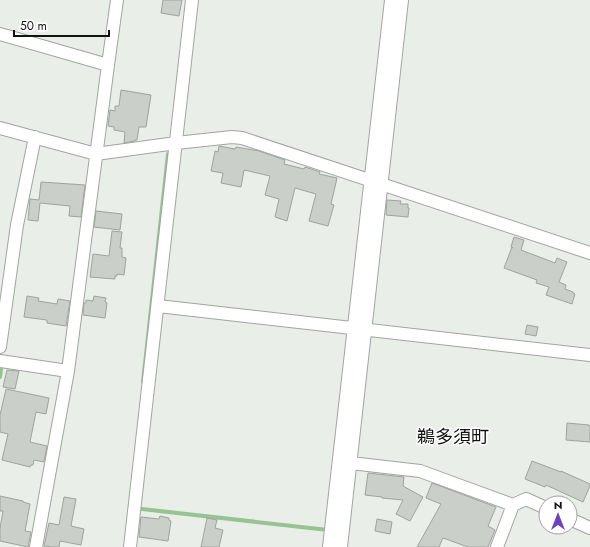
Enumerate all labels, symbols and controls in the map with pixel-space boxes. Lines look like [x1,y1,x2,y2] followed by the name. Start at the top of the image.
[14,12,109,38] scale bar
[20,17,47,35] text: 50 m
[417,424,489,450] district label: 鵜多須町
[538,495,578,535] north arrow
[554,497,562,513] text: N

